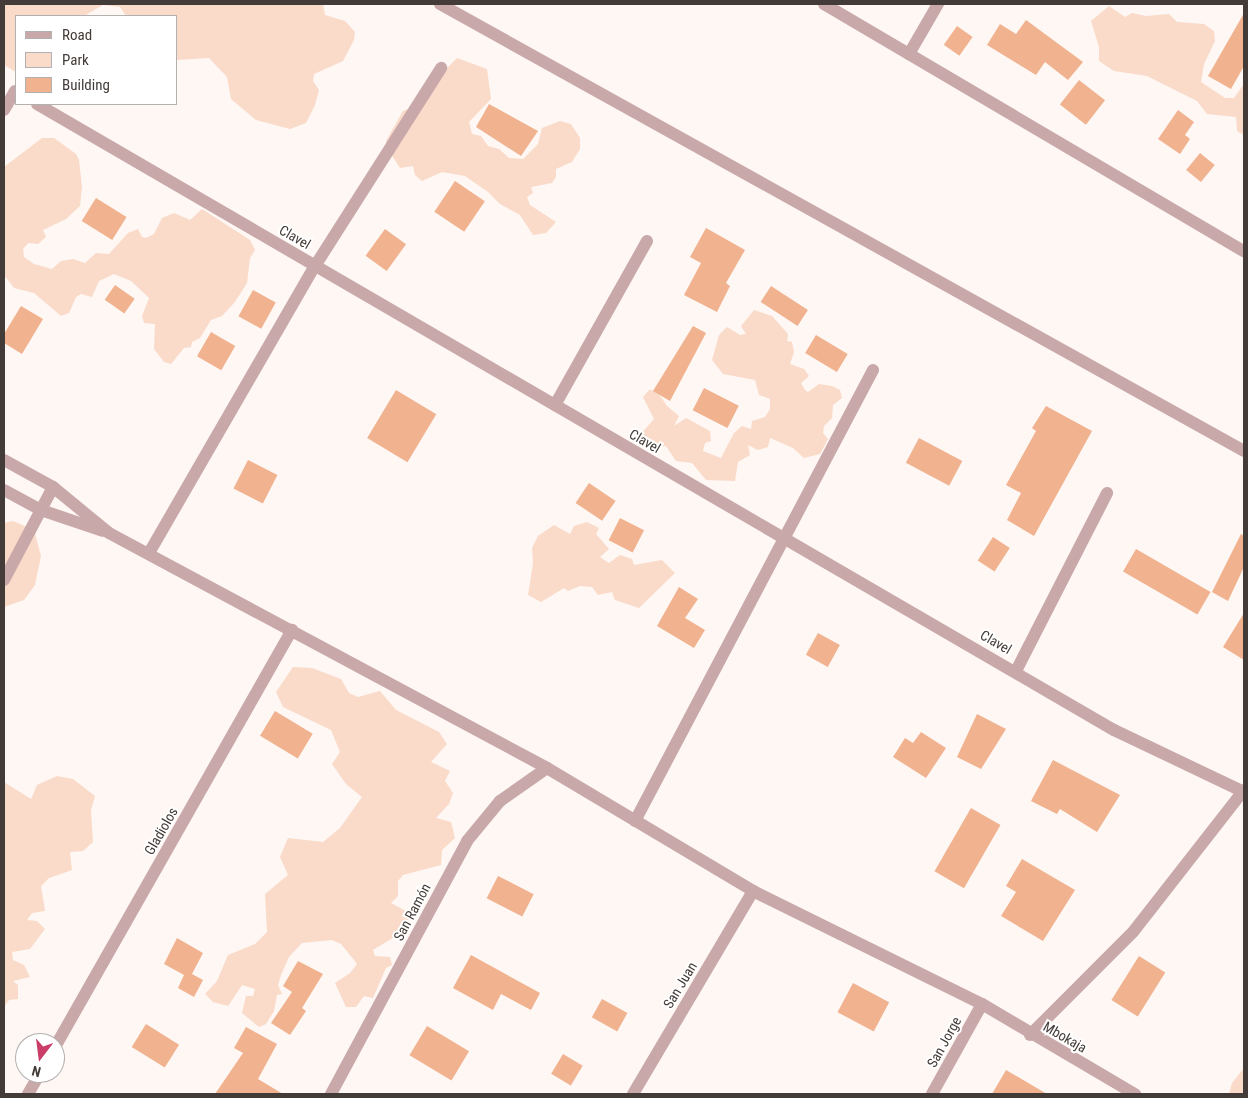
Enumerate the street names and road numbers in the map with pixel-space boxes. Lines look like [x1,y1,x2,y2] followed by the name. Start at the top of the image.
[276,221,314,253] street label: Clavel
[626,425,664,457] street label: Clavel
[977,626,1015,658] street label: Clavel
[141,804,181,858] street label: Gladiolos
[390,880,434,944] street label: San Ramón
[660,959,700,1011] street label: San Juan
[923,1014,965,1070] street label: San Jorge
[1040,1018,1090,1056] street label: Mbokaja

